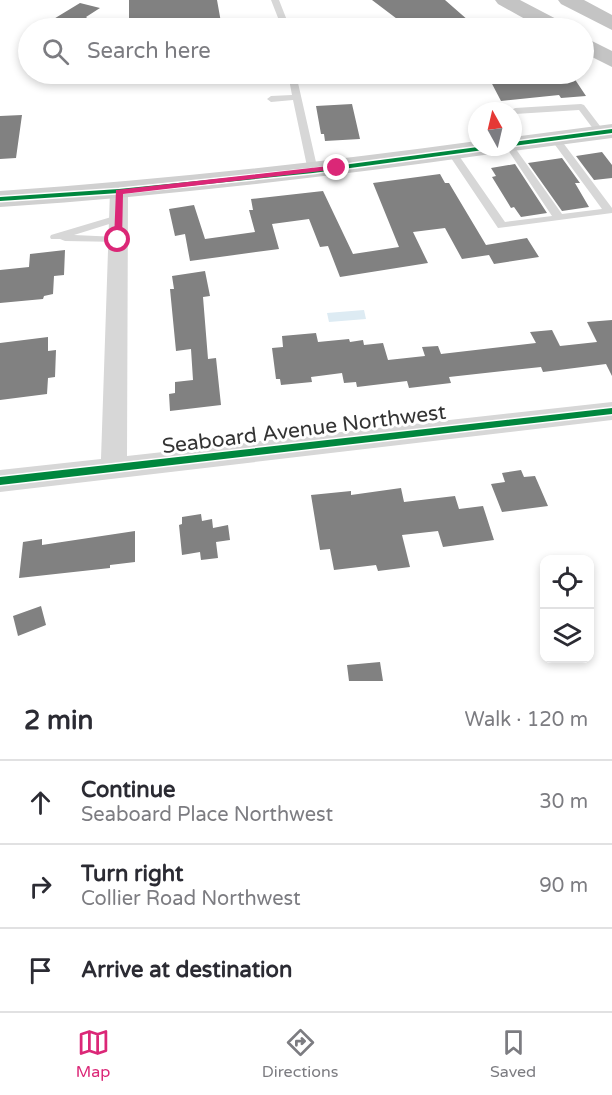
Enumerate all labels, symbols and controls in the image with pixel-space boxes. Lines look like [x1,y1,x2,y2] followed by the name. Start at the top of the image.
[18,18,594,84] search box
[39,35,72,68] icon: search
[87,38,211,64] text: Search here
[468,102,522,156] north arrow
[323,154,349,180] route end
[104,226,130,252] route start
[161,400,447,459] street label: Seaboard Avenue Northwest
[540,555,594,663] map controls
[540,555,594,609] button: locate
[540,609,594,663] button: layers
[24,705,93,736] text: 2 min
[465,708,588,732] text: Walk · 120 m
[81,777,176,803] text: Continue
[24,786,57,819] icon: ahead
[539,790,588,814] text: 30 m
[81,803,333,827] text: Seaboard Place Northwest
[81,861,183,887] text: Turn right
[24,870,57,903] icon: right
[539,874,588,898] text: 90 m
[81,887,301,911] text: Collier Road Northwest
[24,954,57,987] icon: arrive
[81,957,292,983] text: Arrive at destination
[76,1026,110,1082] tab: Map
[262,1026,338,1082] tab: Directions
[490,1026,536,1082] tab: Saved

